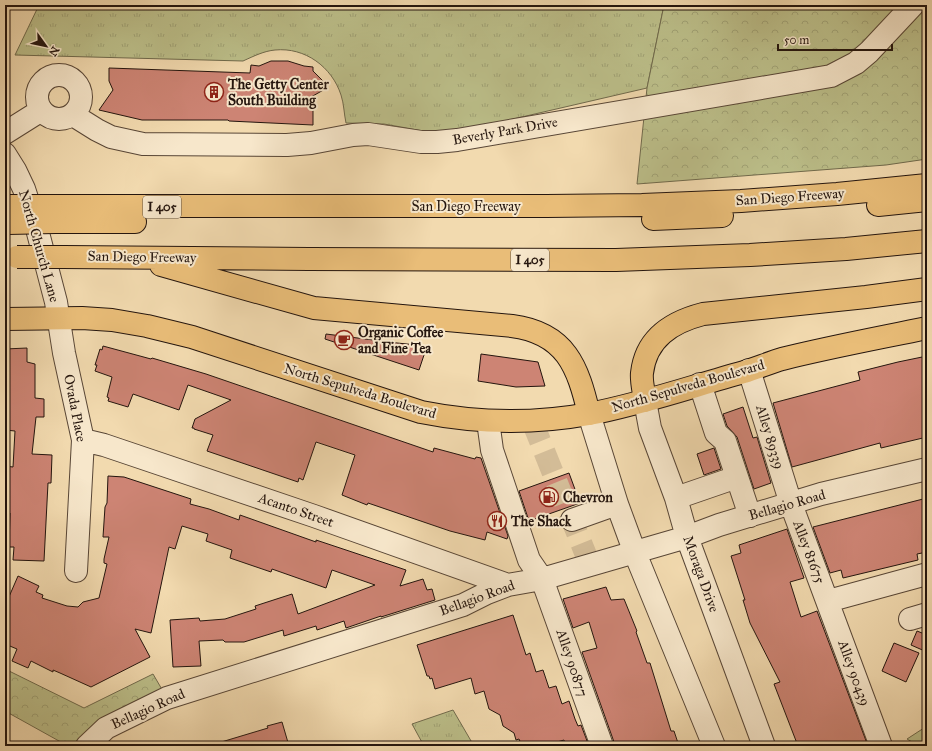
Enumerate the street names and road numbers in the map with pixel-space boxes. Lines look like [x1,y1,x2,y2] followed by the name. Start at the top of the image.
[451,113,559,149] street label: Beverly Park Drive
[735,185,845,209] street label: San Diego Freeway
[15,188,63,304] street label: North Church Lane
[143,196,181,218] road number: I 405
[412,198,521,215] street label: San Diego Freeway
[87,248,197,266] street label: San Diego Freeway
[511,249,549,271] road number: I 405
[610,356,766,416] street label: North Sepulveda Boulevard
[282,360,438,422] street label: North Sepulveda Boulevard
[60,373,90,443] street label: Ovada Place
[752,402,788,471] street label: Alley 89339
[747,486,827,524] street label: Bellagio Road
[255,489,336,531] street label: Acanto Street
[789,517,829,586] street label: Alley 81675
[679,533,723,615] street label: Moraga Drive
[437,577,517,619] street label: Bellagio Road
[552,626,591,699] street label: Alley 90877
[834,637,874,708] street label: Alley 90439
[109,685,187,733] street label: Bellagio Road

